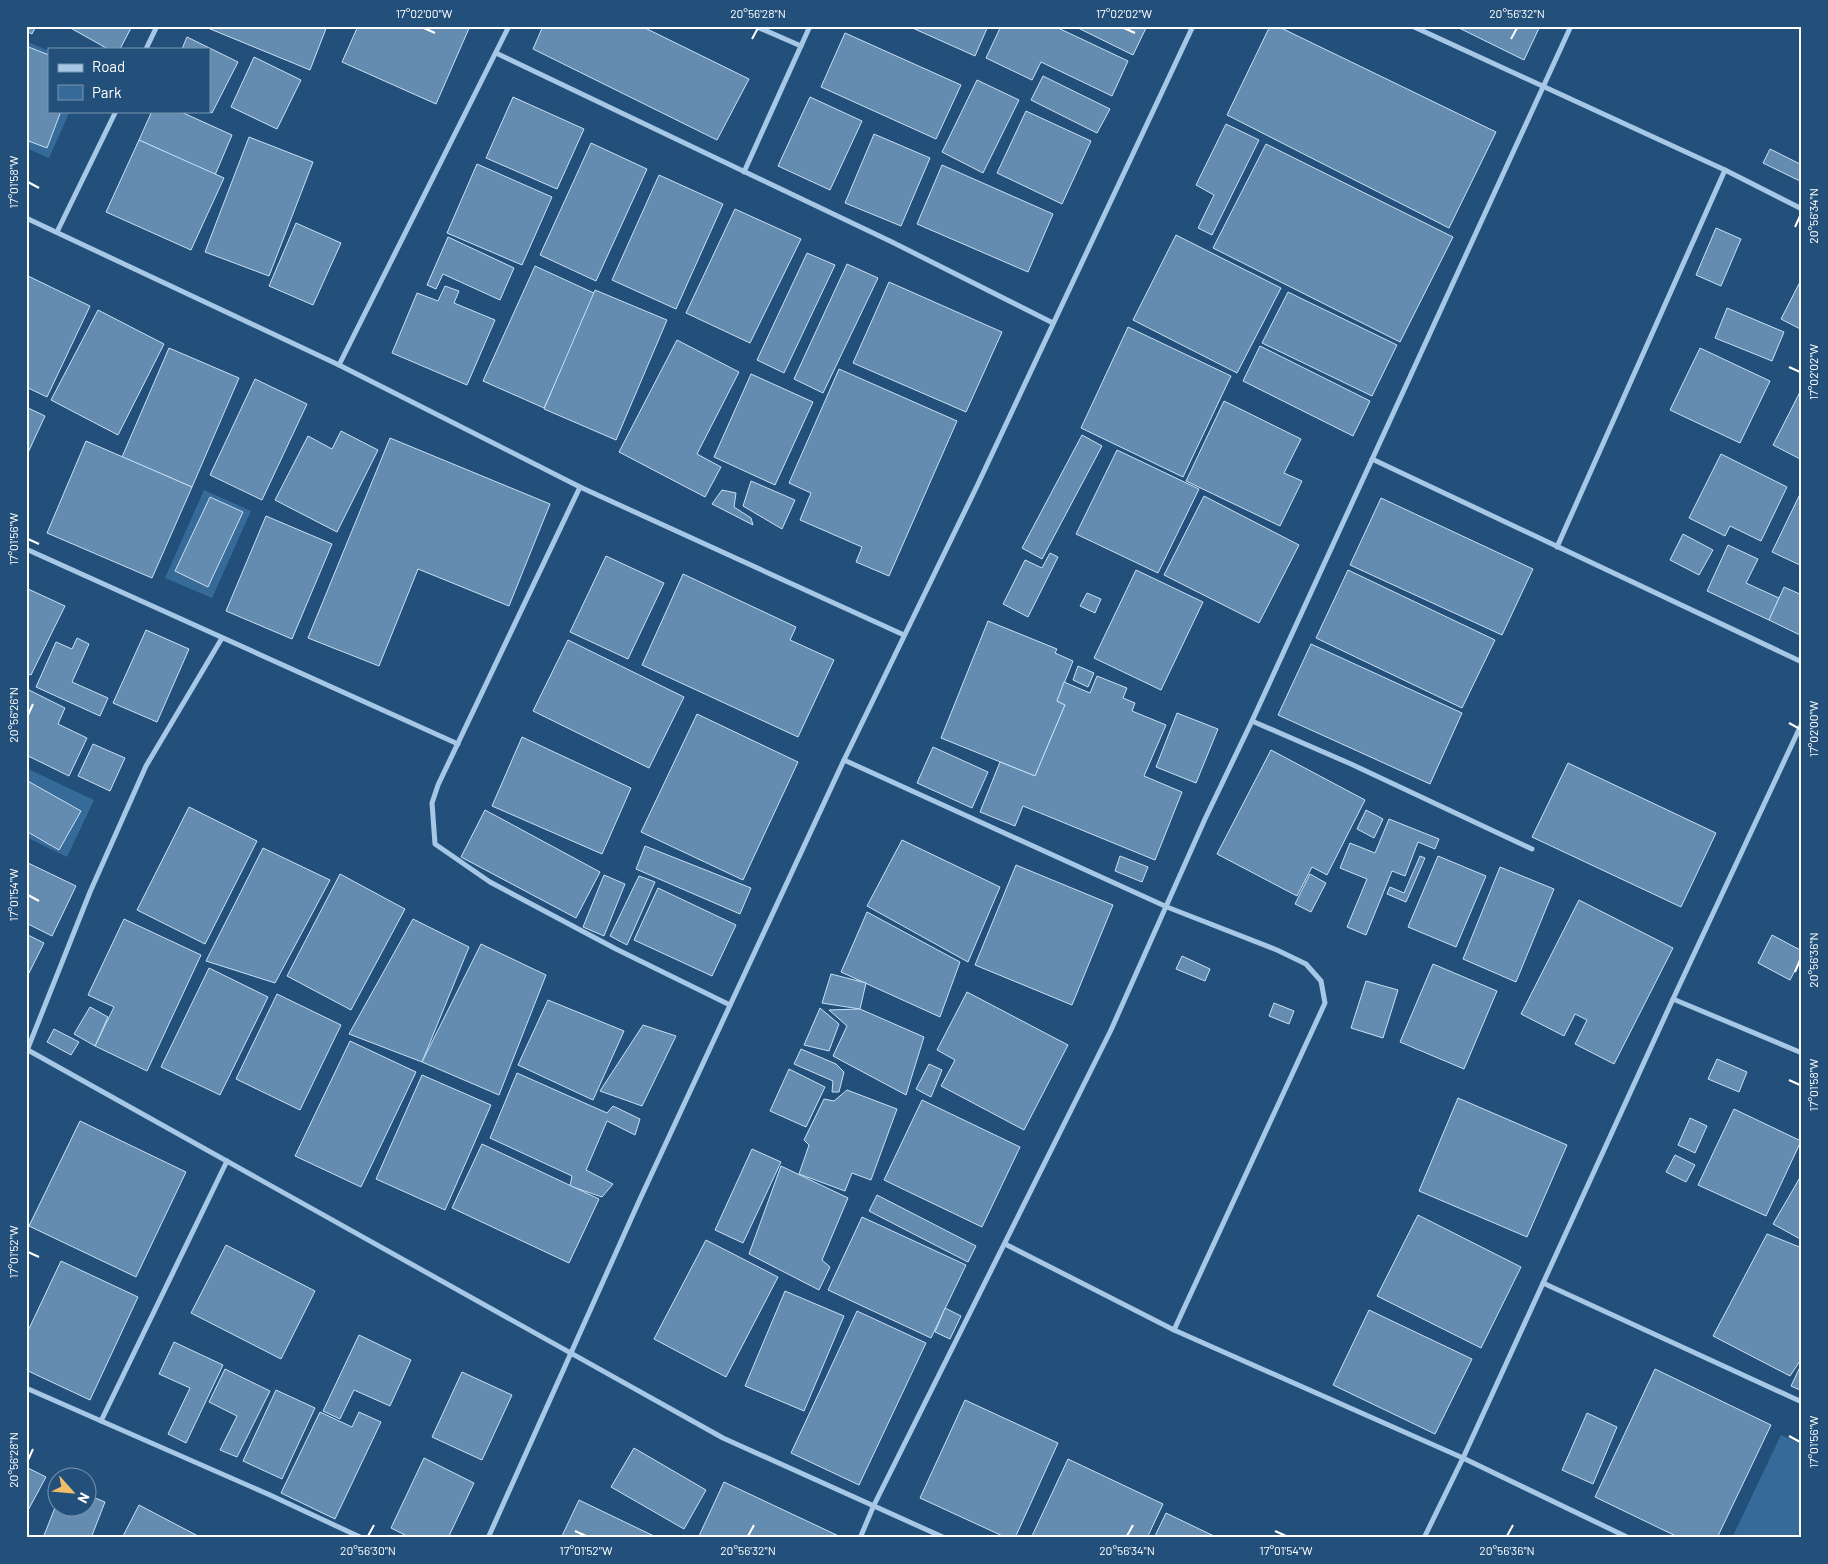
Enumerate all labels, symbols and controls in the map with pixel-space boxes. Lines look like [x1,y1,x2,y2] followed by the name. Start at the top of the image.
[396,6,453,20] text: 17°02'00"W
[730,6,786,20] text: 20°56'28"N
[1096,6,1153,20] text: 17°02'02"W
[1489,6,1545,20] text: 20°56'32"N
[48,48,210,112] legend
[92,57,125,75] text: Road
[92,83,122,101] text: Park
[6,155,20,208] text: 17°01'58"W
[1806,188,1820,244] text: 20°56'34"N
[1806,343,1820,400] text: 17°02'02"W
[6,512,20,565] text: 17°01'56"W
[6,687,20,743] text: 20°56'26"N
[1806,700,1820,757] text: 17°02'00"W
[6,868,20,921] text: 17°01'54"W
[1806,932,1820,988] text: 20°56'36"N
[1806,1058,1820,1111] text: 17°01'58"W
[6,1225,20,1278] text: 17°01'52"W
[1806,1415,1820,1468] text: 17°01'56"W
[6,1432,20,1488] text: 20°56'28"N
[48,1466,98,1516] north arrow
[74,1490,94,1506] text: N
[340,1543,396,1557] text: 20°56'30"N
[560,1543,613,1557] text: 17°01'52"W
[720,1543,776,1557] text: 20°56'32"N
[1099,1543,1155,1557] text: 20°56'34"N
[1260,1543,1313,1557] text: 17°01'54"W
[1479,1543,1535,1557] text: 20°56'36"N

